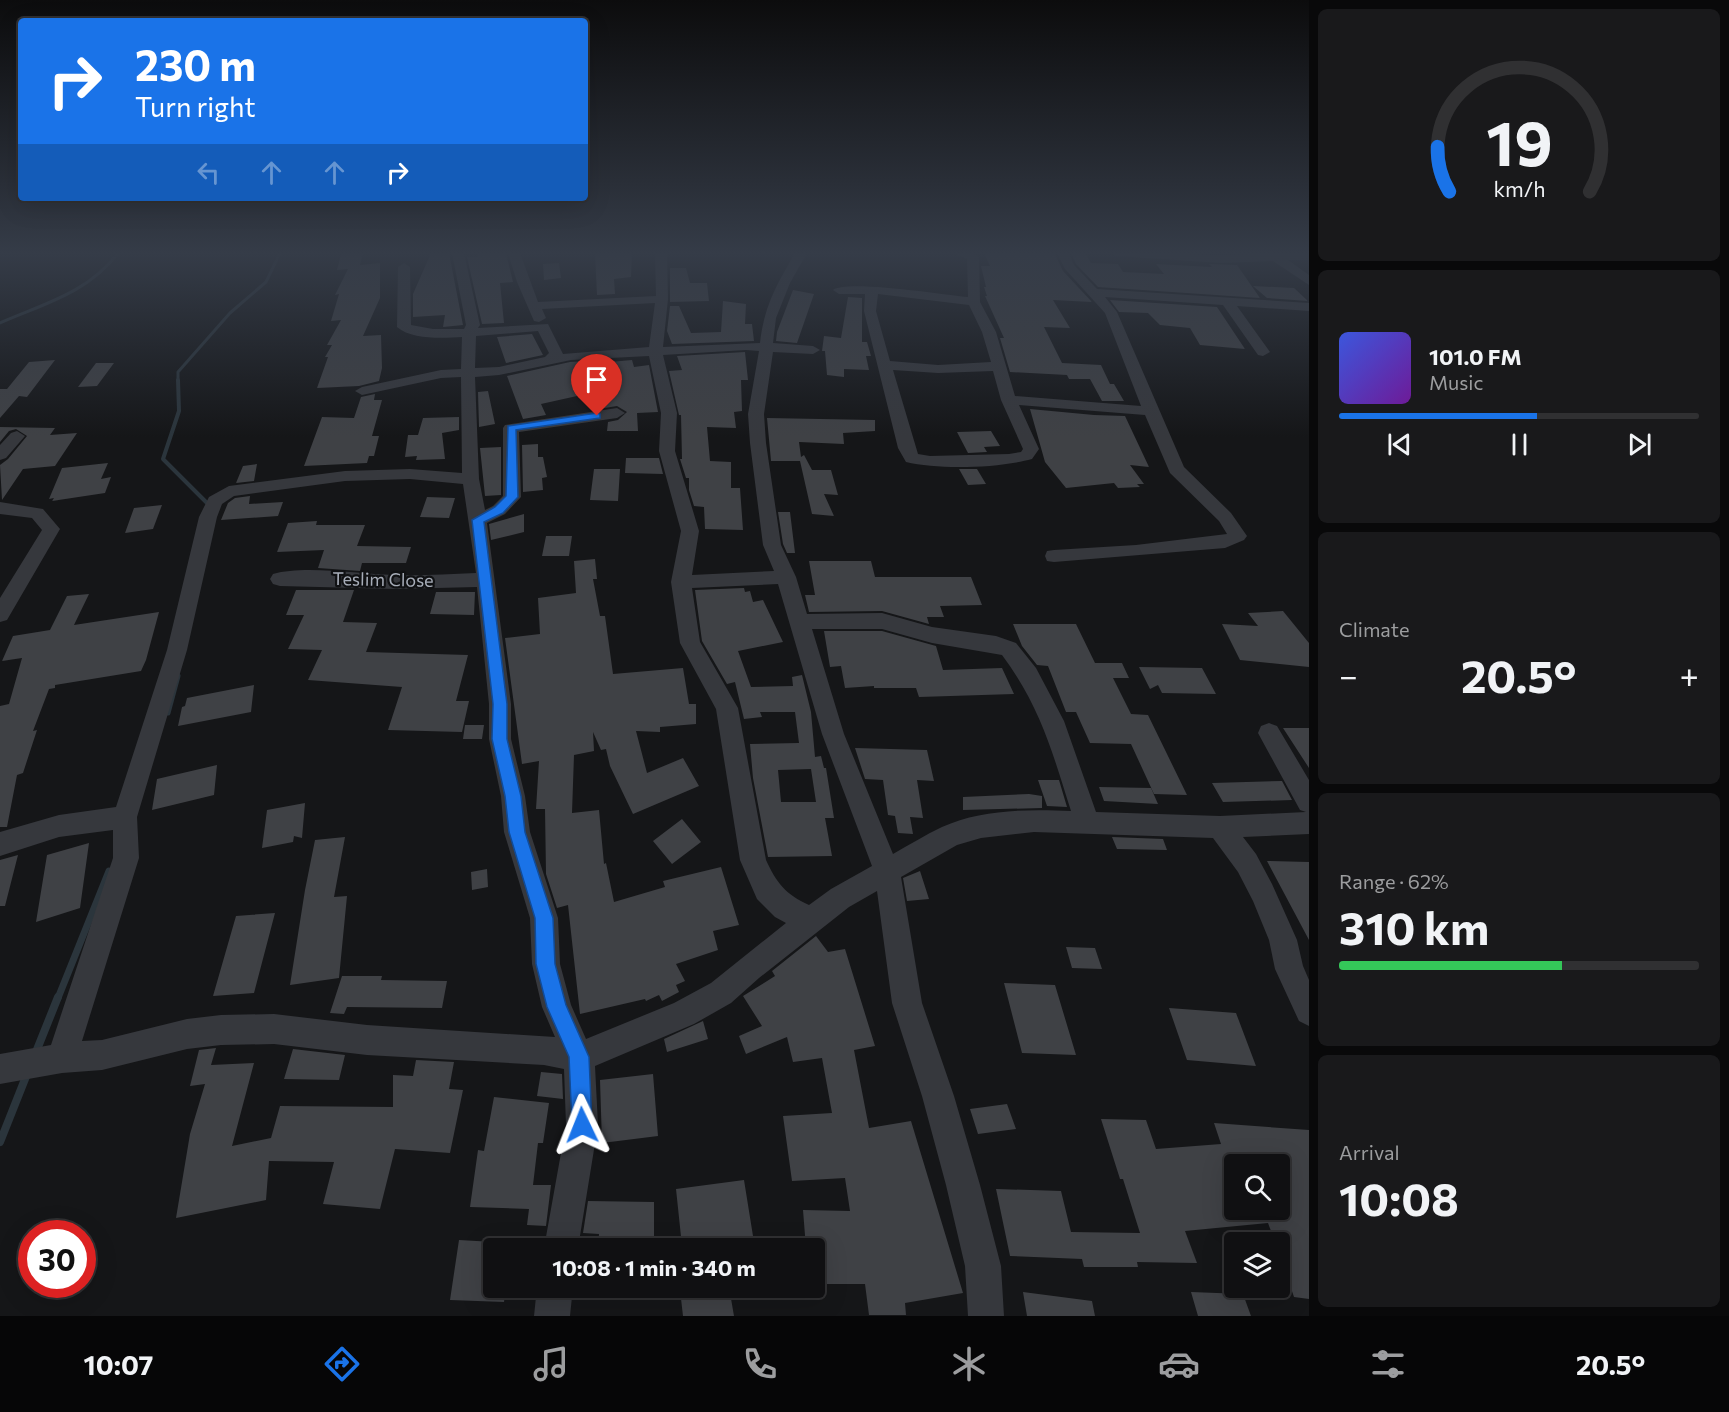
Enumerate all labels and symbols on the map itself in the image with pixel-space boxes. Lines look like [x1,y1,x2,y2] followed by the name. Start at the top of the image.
[571,354,622,416] pin
[332,567,434,591] street label: Teslim Close
[550,1093,614,1157] position arrow
[18,1220,96,1298] speed limit sign: 30

